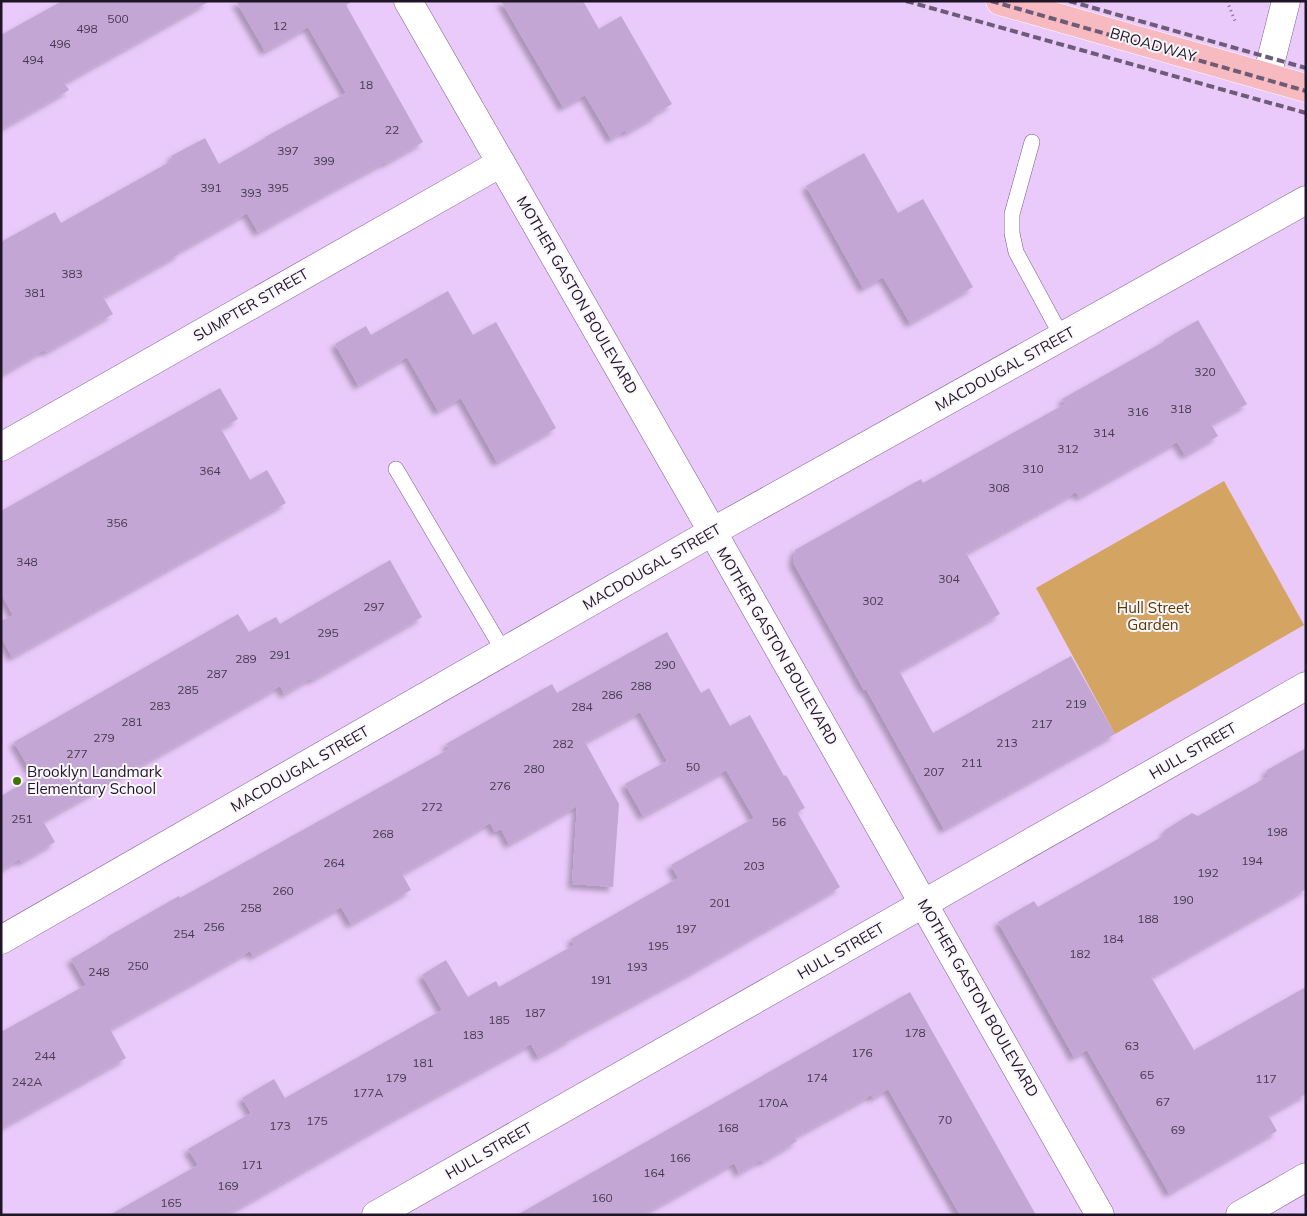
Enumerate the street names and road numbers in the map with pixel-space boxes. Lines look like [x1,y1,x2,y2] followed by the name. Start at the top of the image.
[1108,23,1199,66] street label: BROADWAY
[513,192,642,397] street label: MOTHER GASTON BOULEVARD
[190,264,312,345] street label: SUMPTER STREET
[932,322,1078,415] street label: MACDOUGAL STREET
[579,519,724,614] street label: MACDOUGAL STREET
[713,543,842,748] street label: MOTHER GASTON BOULEVARD
[1146,718,1240,783] street label: HULL STREET
[227,721,372,816] street label: MACDOUGAL STREET
[914,895,1043,1100] street label: MOTHER GASTON BOULEVARD
[794,918,888,983] street label: HULL STREET
[442,1118,536,1183] street label: HULL STREET

